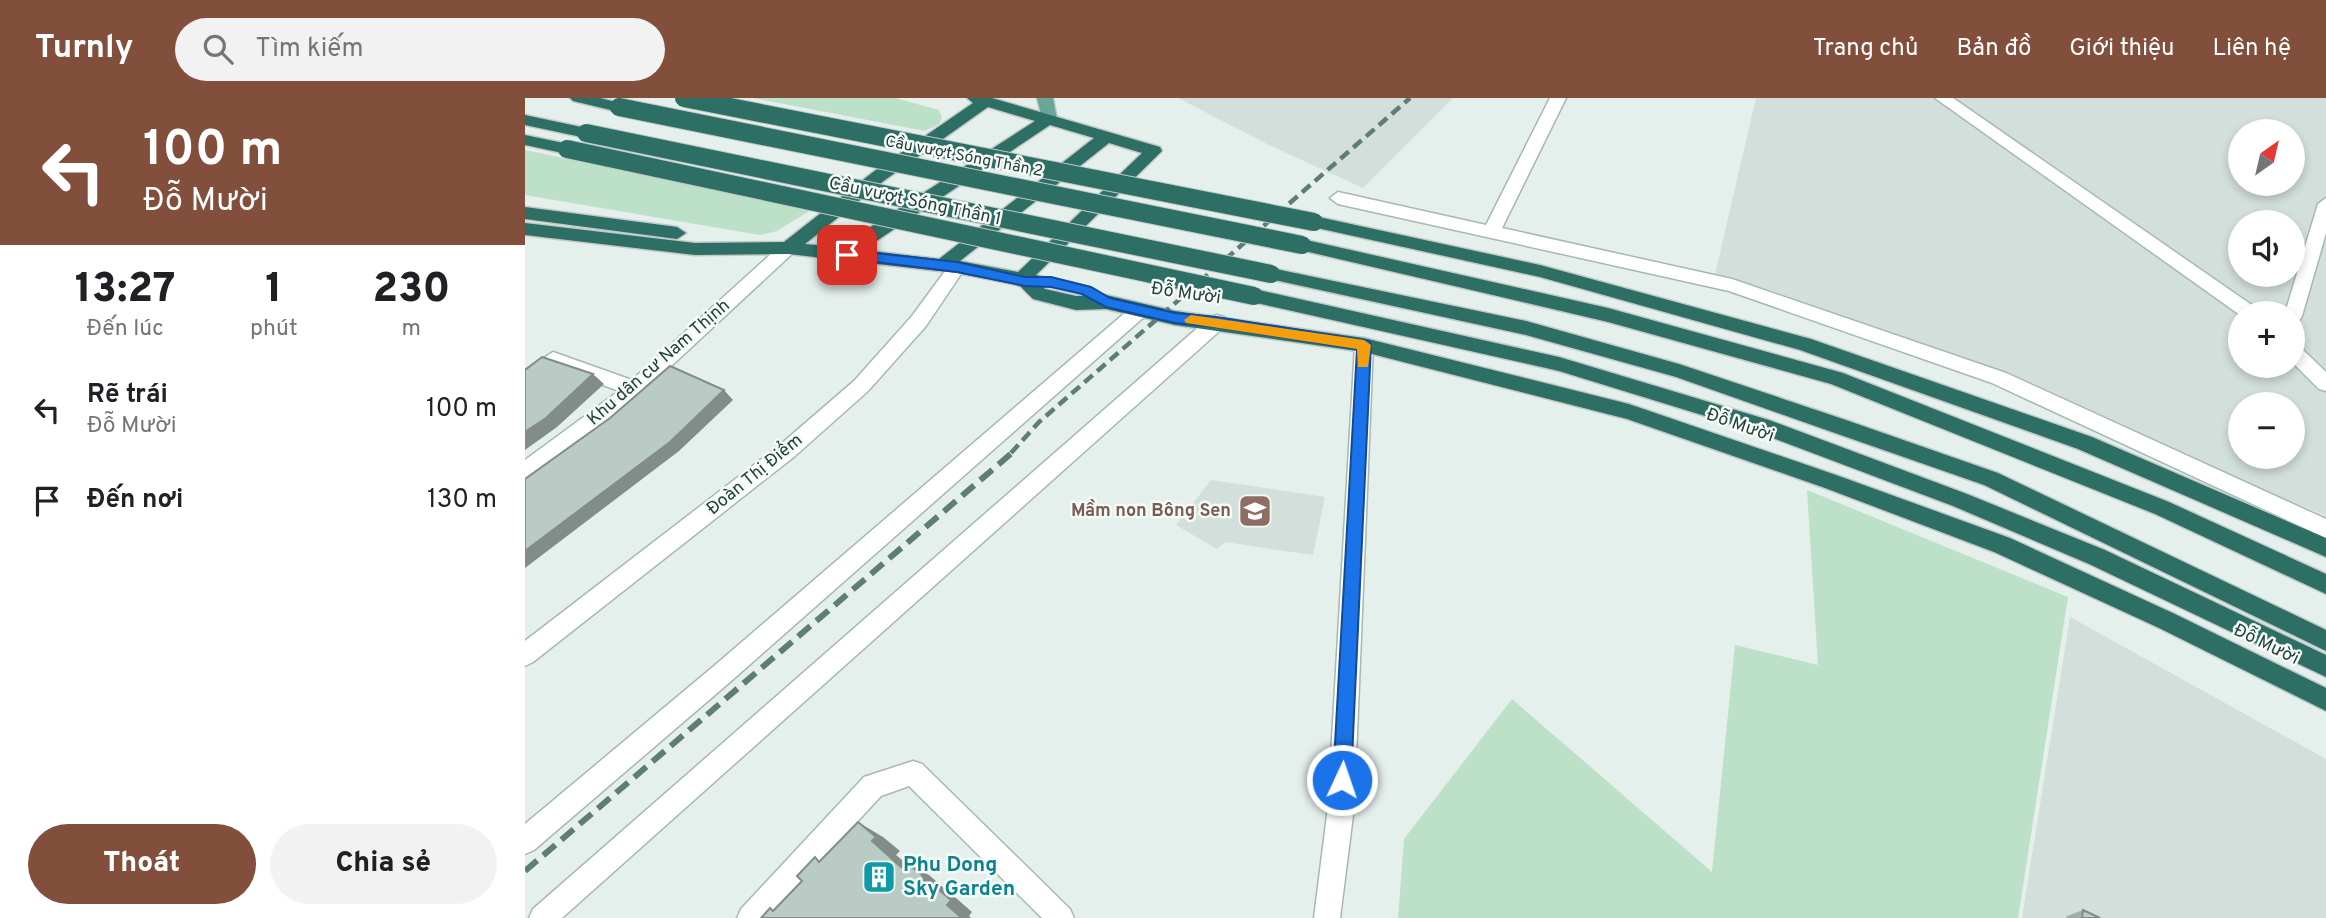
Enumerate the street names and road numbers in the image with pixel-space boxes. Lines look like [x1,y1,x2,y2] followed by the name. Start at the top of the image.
[883,131,1045,182] street label: Cầu vượt Sóng Thần 2
[827,171,1004,232] street label: Cầu vượt Sóng Thần 1
[1150,276,1223,310] street label: Đỗ Mười
[583,295,735,431] street label: Khu dân cư Nam Thịnh
[1703,402,1778,448] street label: Đỗ Mười
[700,426,808,521] street label: Đoàn Thị Điểm
[2229,617,2303,671] street label: Đỗ Mười

